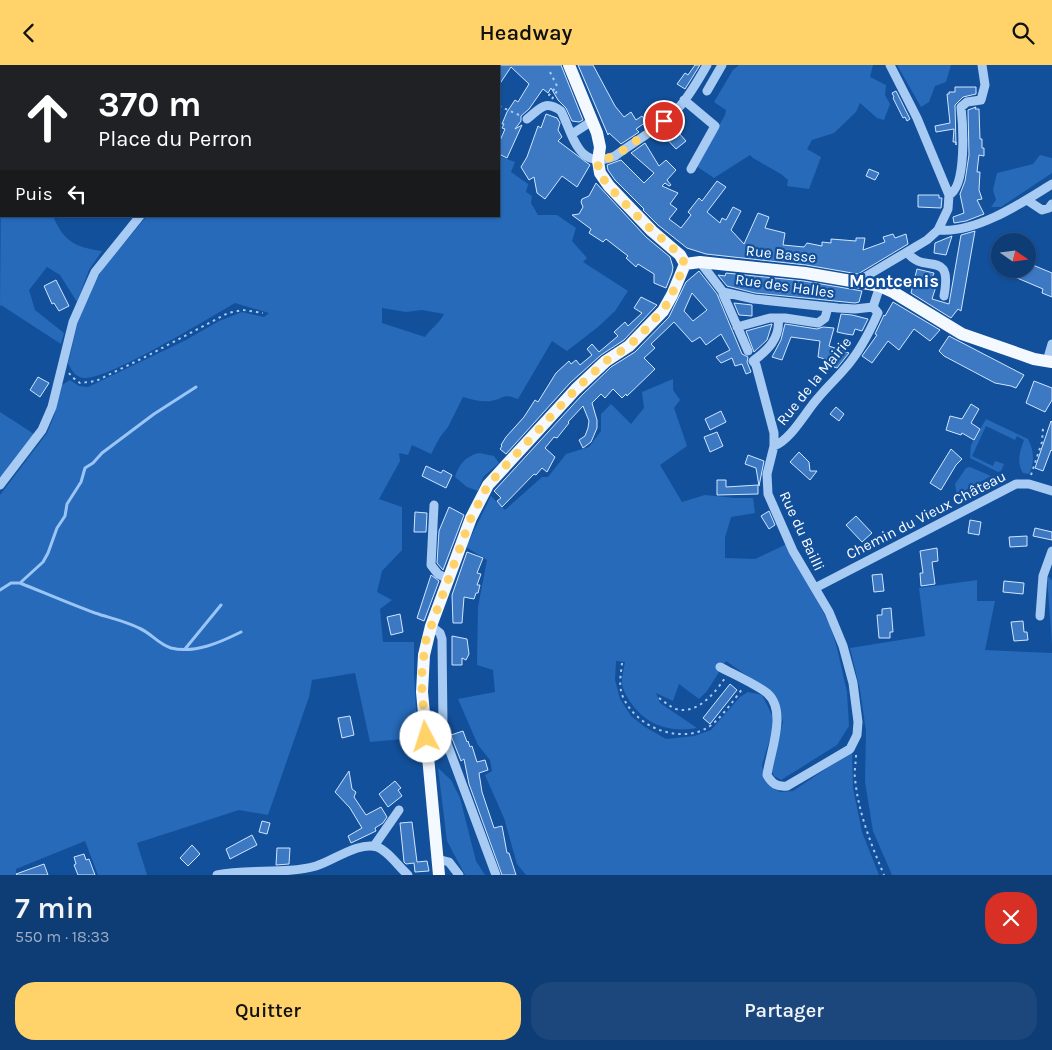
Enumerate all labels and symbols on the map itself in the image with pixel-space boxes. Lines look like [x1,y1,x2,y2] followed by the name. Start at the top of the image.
[643,100,685,142] pin
[991,233,1036,277] north arrow
[745,241,817,267] street label: Rue Basse
[734,270,836,302] street label: Rue des Halles
[849,270,939,292] district label: Montcenis
[773,333,855,429] street label: Rue de la Mairie
[843,467,1009,563] street label: Chemin du Vieux Château
[776,488,828,574] street label: Rue du Bailli
[399,710,451,762] position arrow

